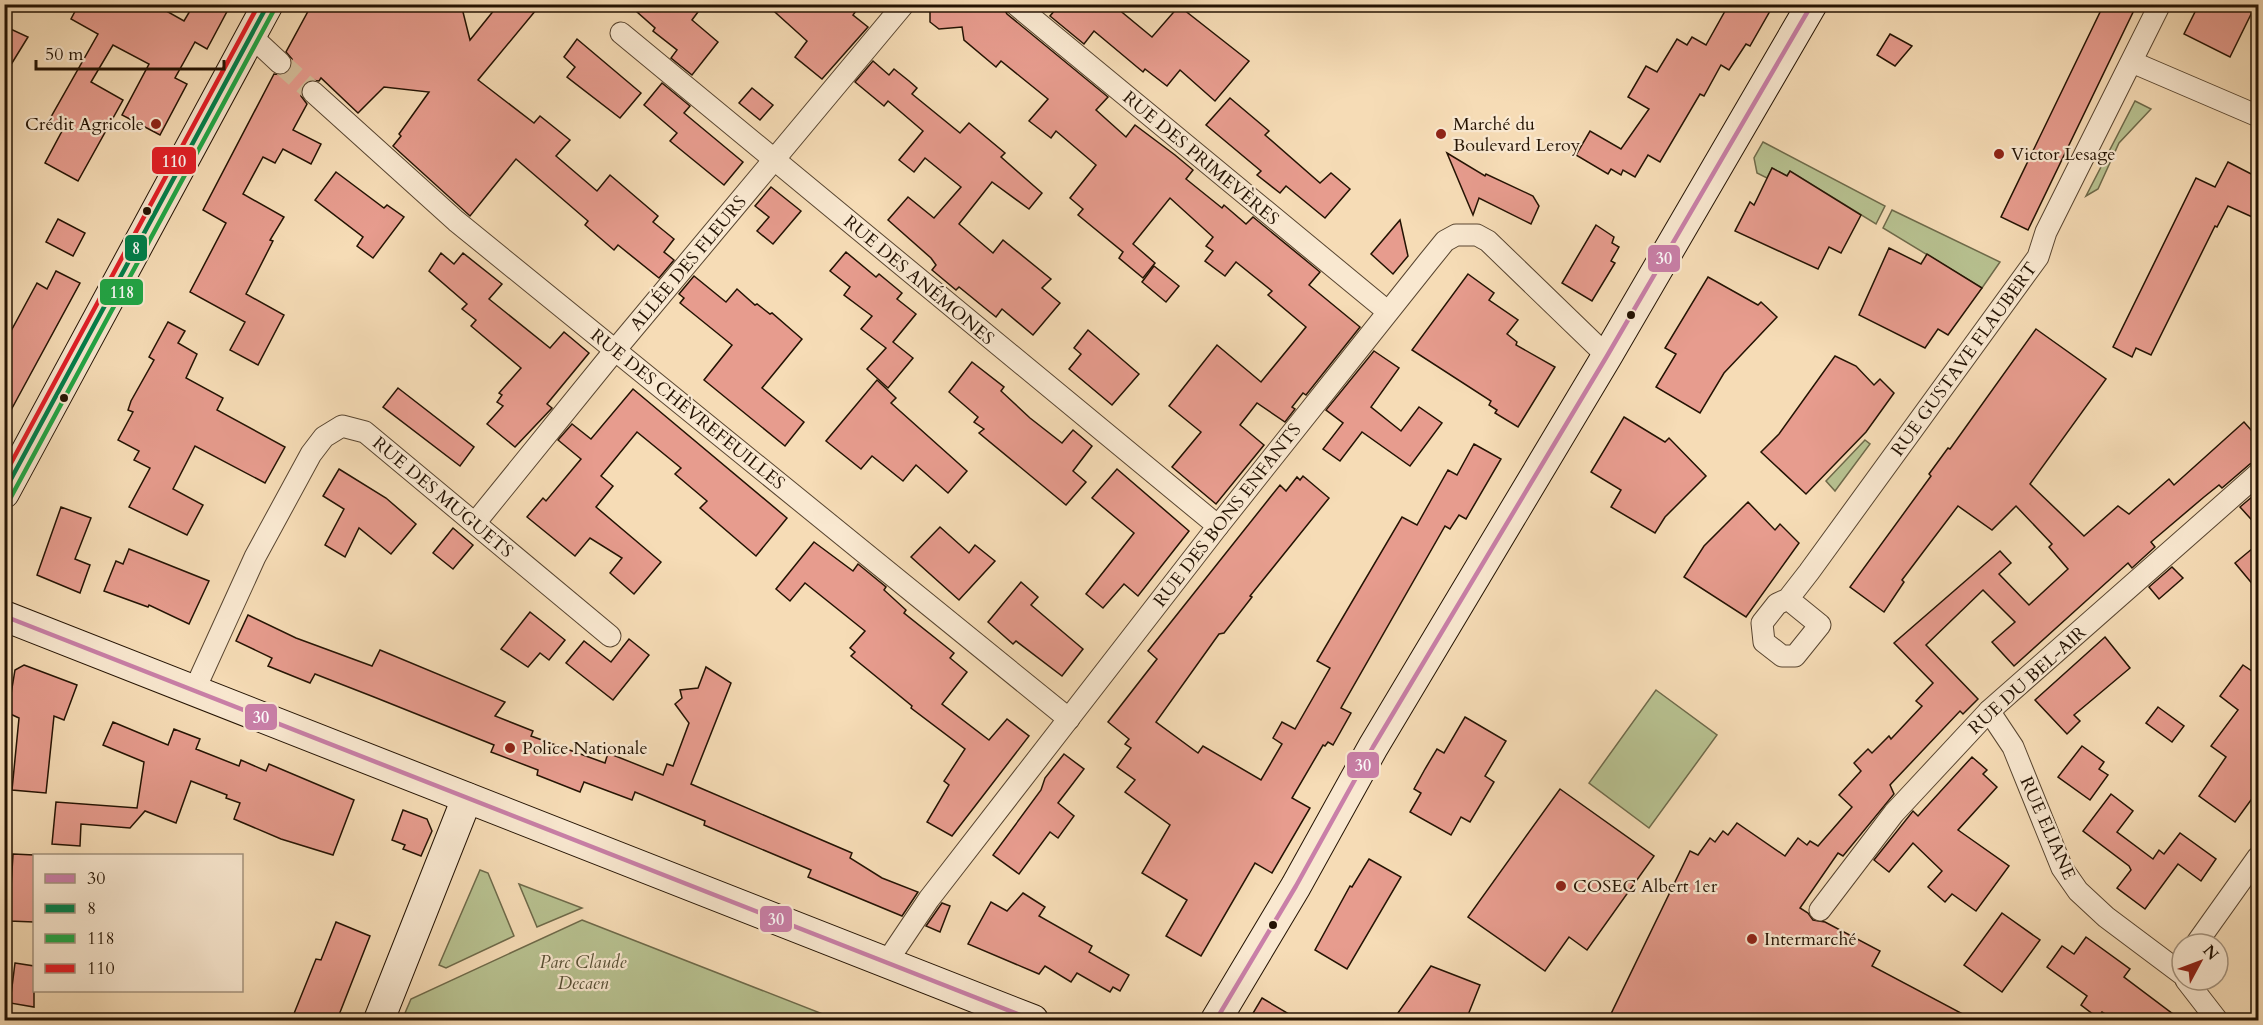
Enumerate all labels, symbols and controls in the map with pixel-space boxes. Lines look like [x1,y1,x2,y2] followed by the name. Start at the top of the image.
[36,33,224,71] scale bar
[45,42,84,67] text: 50 m
[1117,86,1284,231] street label: RUE DES PRIMEVÈRES
[25,112,144,137] place label: Crédit Agricole
[1453,112,1581,158] place label: Marché du Boulevard Leroy
[149,117,163,131] marker: Crédit Agricole
[1434,127,1448,141] marker: Marché du Boulevard Leroy
[2011,142,2115,167] place label: Victor Lesage
[151,146,197,175] line badge: 110
[1992,147,2006,161] marker: Victor Lesage
[162,151,186,173] text: 110
[624,190,752,336] street label: ALLÉE DES FLEURS
[141,205,153,217] unlabelled marker
[838,210,999,351] street label: RUE DES ANÉMONES
[124,234,148,262] line badge: 8
[132,238,140,260] text: 8
[1647,244,1681,273] line badge: 30
[1656,248,1672,270] text: 30
[1886,257,2043,461] street label: RUE GUSTAVE FLAUBERT
[99,278,144,306] line badge: 118
[110,282,134,304] text: 118
[1625,309,1637,321] unlabelled marker
[585,323,790,496] street label: RUE DES CHÈVREFEUILLES
[58,392,70,404] unlabelled marker
[1148,418,1307,612] street label: RUE DES BONS ENFANTS
[367,431,518,564] street label: RUE DES MUGUETS
[1963,620,2092,740] street label: RUE DU BEL-AIR
[244,703,278,731] line badge: 30
[253,707,269,729] text: 30
[522,736,648,761] place label: Police Nationale
[503,741,517,755] marker: Police Nationale
[1346,751,1380,779] line badge: 30
[1355,755,1371,777] text: 30
[2014,773,2081,884] street label: RUE ELIANE
[33,854,243,992] legend
[87,866,105,891] text: 30
[1573,874,1718,899] place label: COSEC Albert 1er
[1554,879,1568,893] marker: COSEC Albert 1er
[87,896,96,921] text: 8
[759,905,793,933] line badge: 30
[768,909,784,931] text: 30
[1267,919,1279,931] unlabelled marker
[87,926,115,951] text: 118
[1764,927,1857,952] place label: Intermarché
[1745,932,1759,946] marker: Intermarché
[2170,932,2230,992] north arrow
[2198,940,2223,965] text: N
[540,950,628,996] park label: Parc Claude Decaen
[87,956,115,981] text: 110

